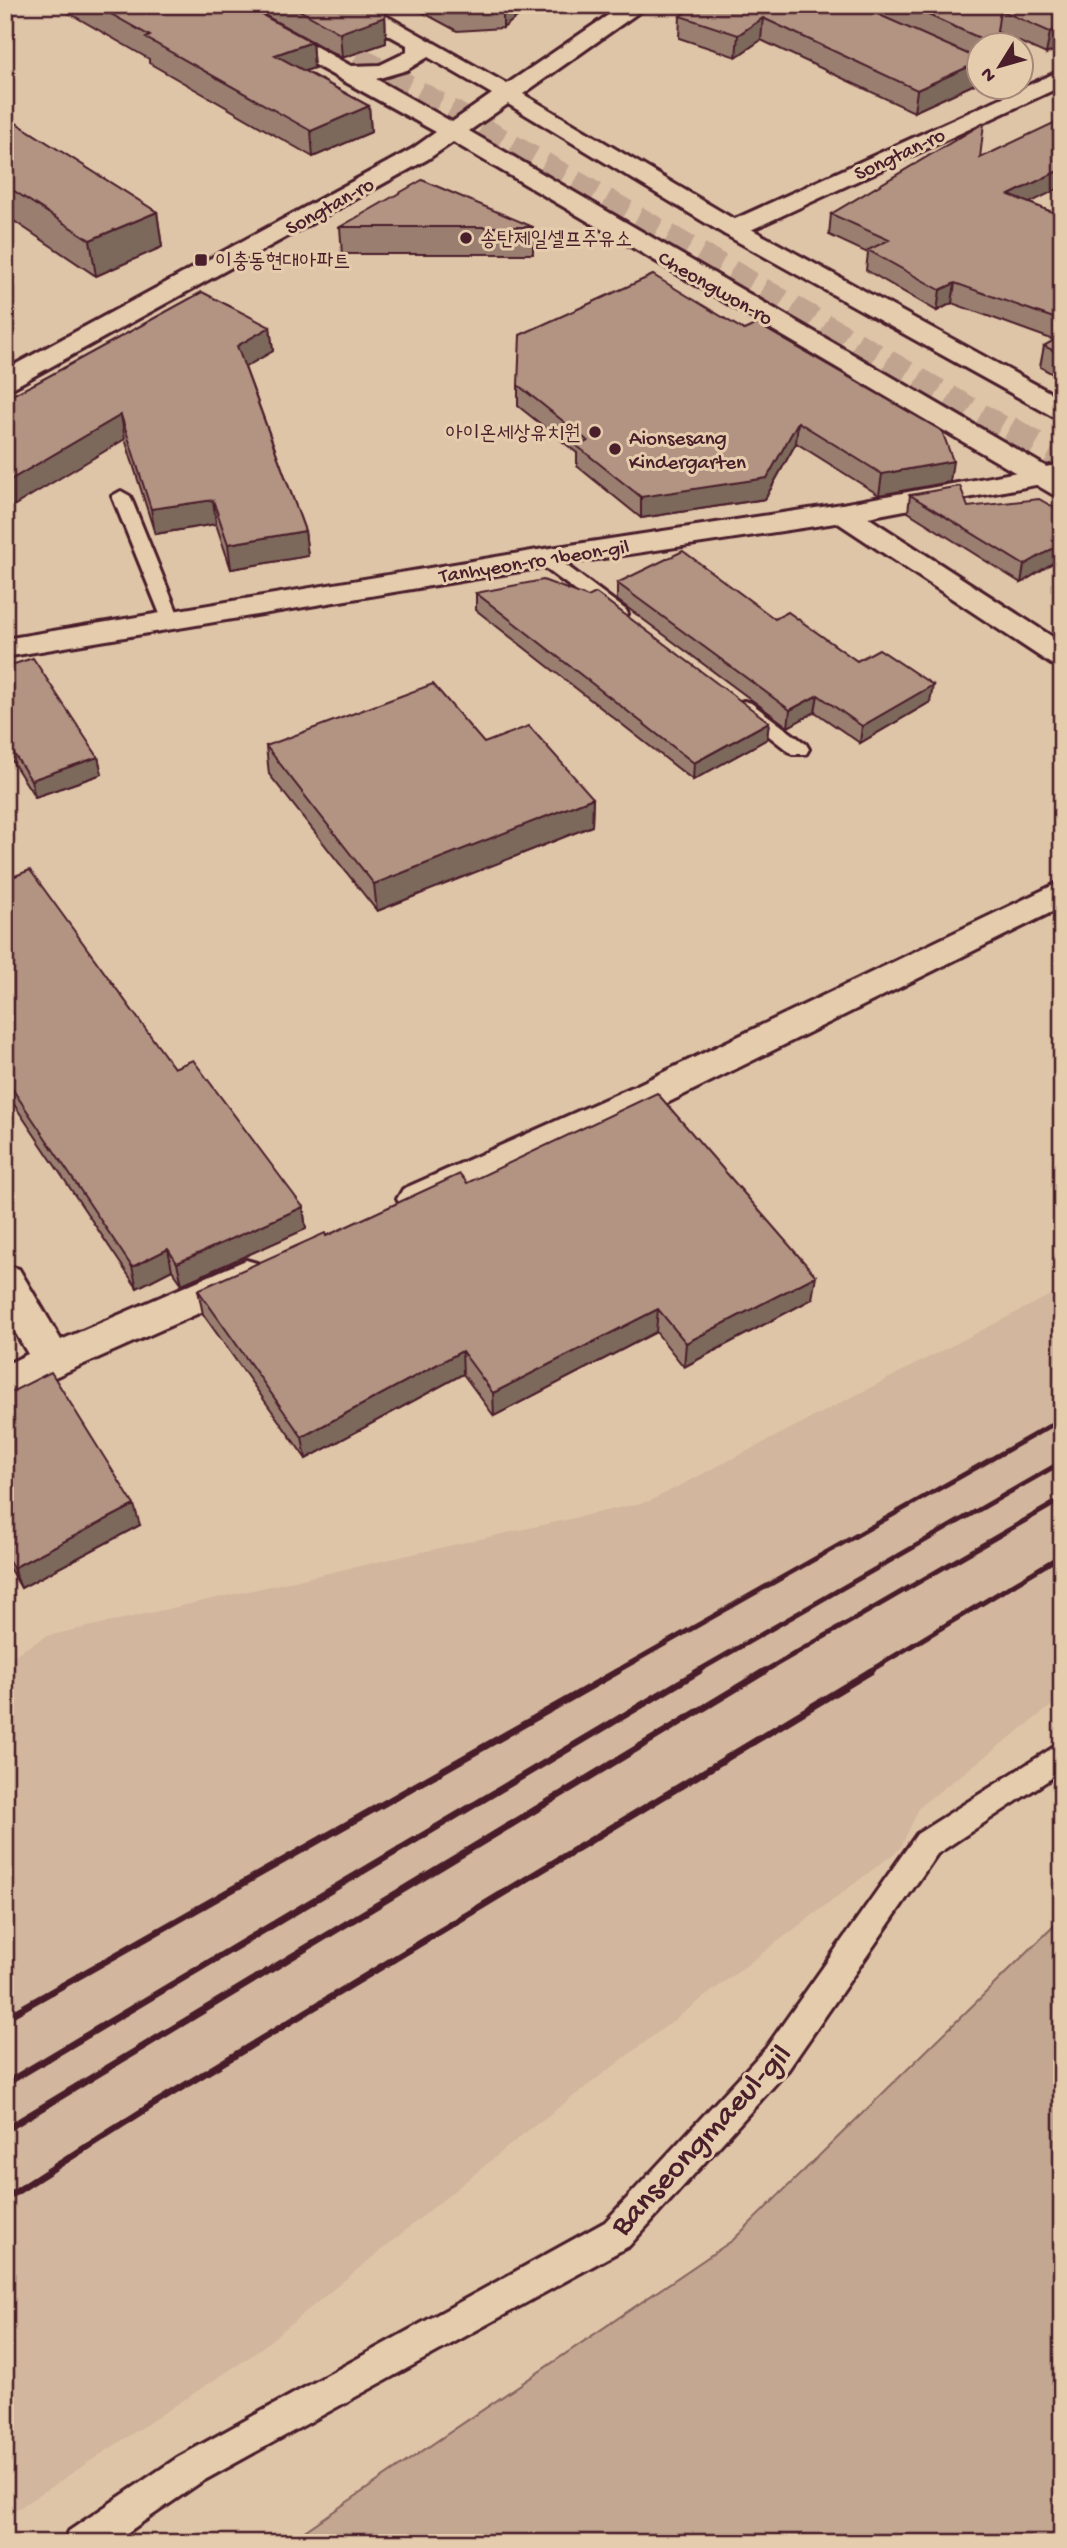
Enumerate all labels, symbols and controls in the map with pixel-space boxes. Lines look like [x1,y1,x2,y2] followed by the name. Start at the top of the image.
[965,32,1036,102] north arrow
[976,62,1002,86] text: N
[851,124,950,188] street label: Songtan-ro
[282,173,380,243] street label: Songtan-ro
[480,228,632,254] place label: 송탄제일셀프주유소
[458,230,474,246] marker: 송탄제일셀프주유소
[652,247,776,333] street label: Cheongwon-ro
[215,251,350,276] place label: 이충동현대아파트
[193,252,209,268] marker: 이충동현대아파트
[446,423,581,448] place label: 아이온세상유치원
[587,424,603,440] marker: 아이온세상유치원
[629,428,746,477] place label: Aionsesang Kindergarten
[607,441,623,457] marker: Aionsesang Kindergarten
[437,536,631,591] street label: Tanhyeon-ro 1beon-gil
[603,2037,801,2246] street label: Banseongmaeul-gil

